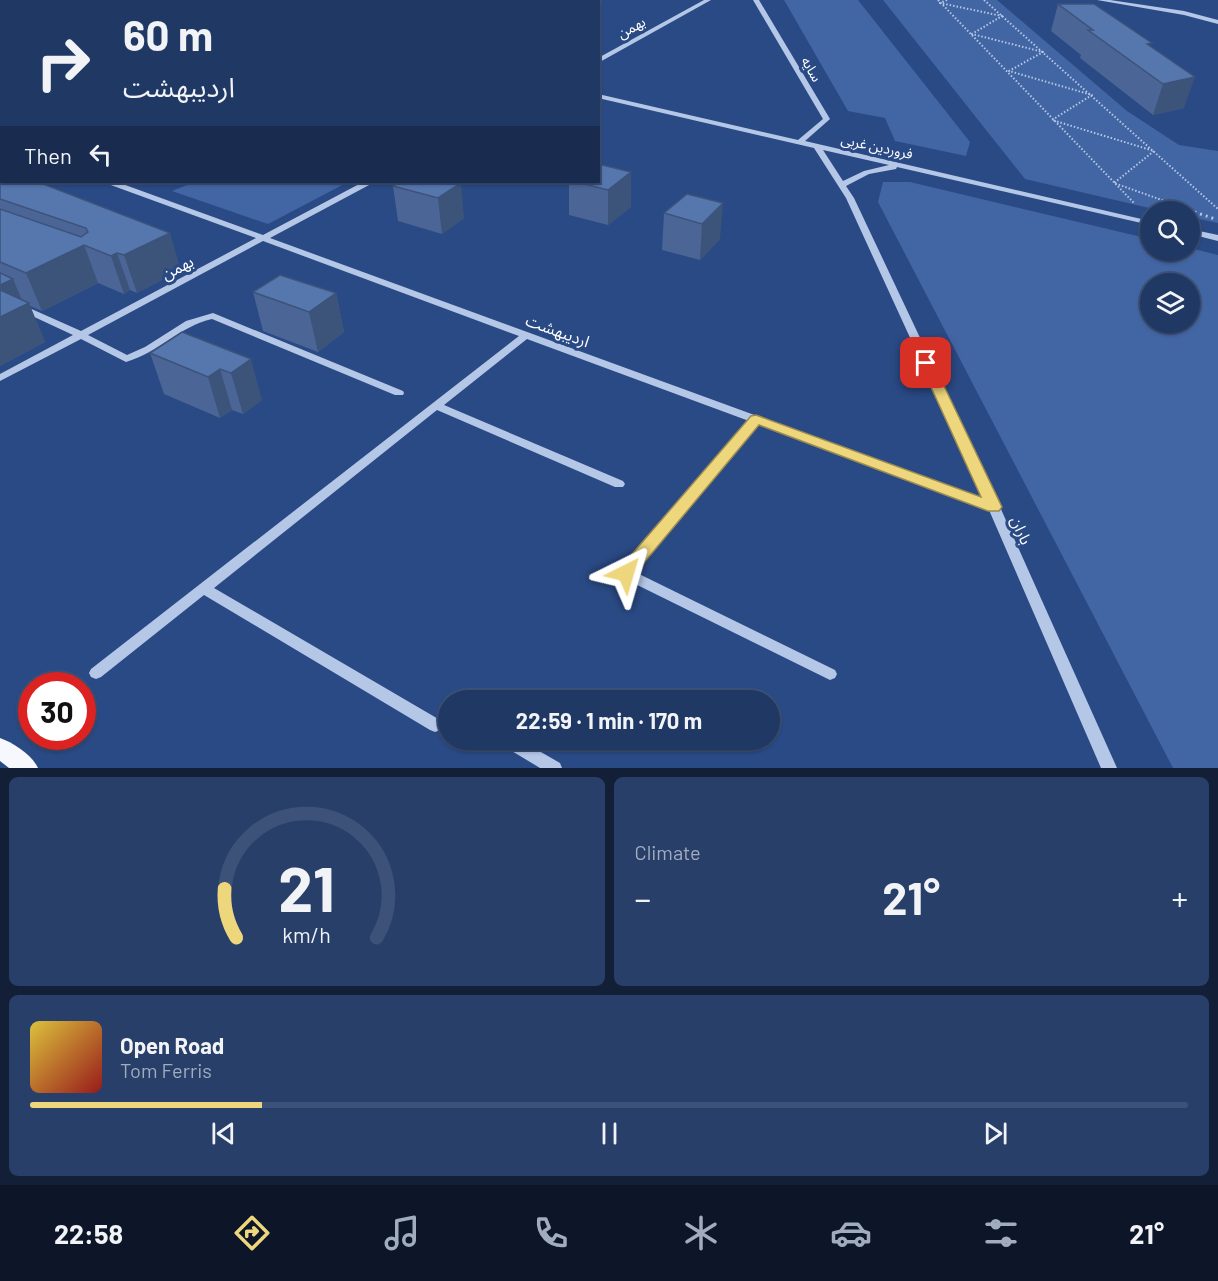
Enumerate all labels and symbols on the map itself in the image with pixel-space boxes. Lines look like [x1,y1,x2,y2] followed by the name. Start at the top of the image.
[614,12,649,42] street label: بهمن
[798,53,826,85] street label: سایه
[839,130,914,163] street label: فروردین غربی
[158,251,197,284] street label: بهمن
[523,310,592,351] street label: اردیبهشت
[900,337,951,388] pin
[1006,513,1037,548] street label: باران
[594,541,658,605] position arrow
[18,672,96,750] speed limit sign: 30

